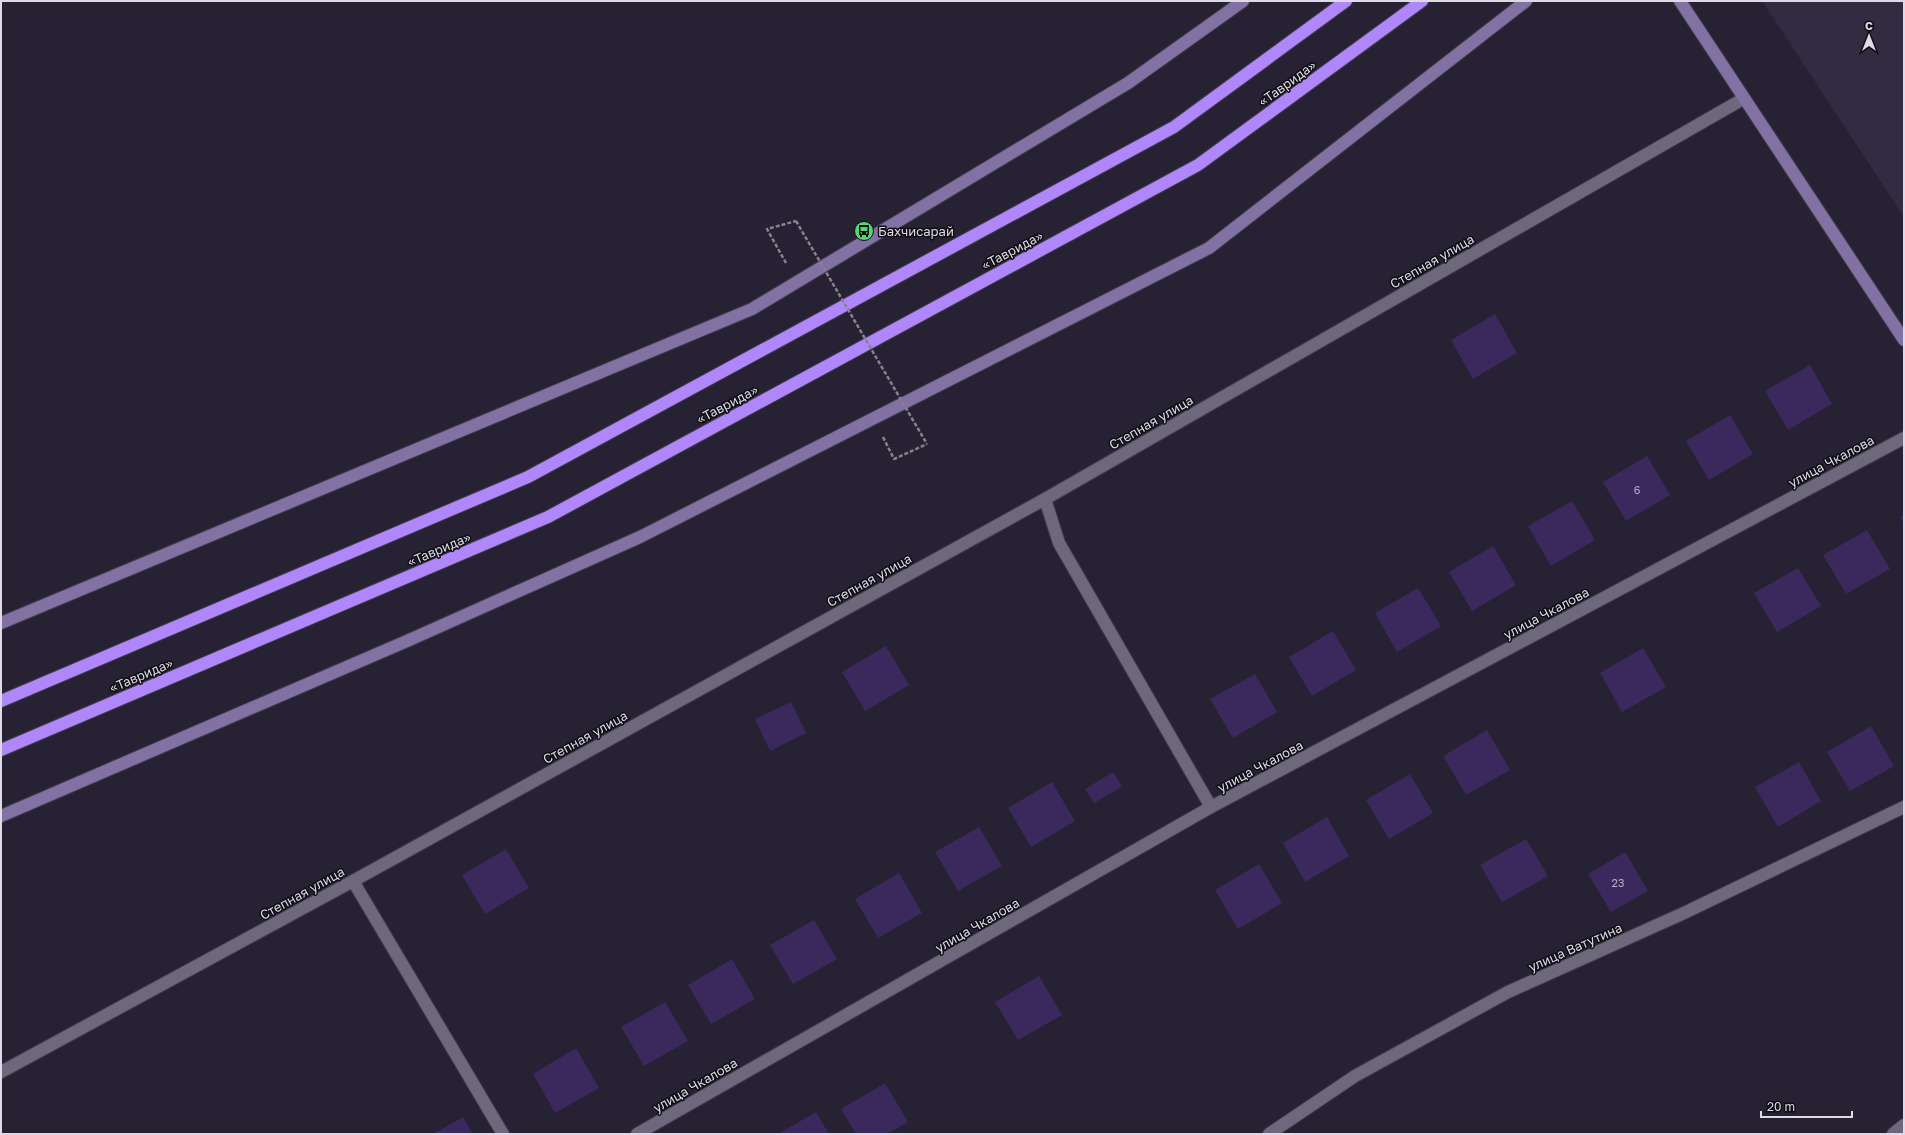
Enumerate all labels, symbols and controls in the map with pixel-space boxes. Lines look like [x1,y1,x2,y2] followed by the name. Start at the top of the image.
[1849,16,1889,56] north arrow
[1865,19,1873,32] text: С
[1255,57,1319,109] street label: «Таврида»
[853,220,875,242] bus stop icon: Бахчисарай
[878,223,954,239] place label: Бахчисарай
[979,227,1045,273] street label: «Таврида»
[1387,230,1477,292] street label: Степная улица
[694,381,760,427] street label: «Таврида»
[1106,391,1196,453] street label: Степная улица
[1785,432,1877,490] street label: улица Чкалова
[1634,483,1641,496] house number: 6
[405,529,473,569] street label: «Таврида»
[824,550,914,610] street label: Степная улица
[1500,584,1592,642] street label: улица Чкалова
[107,655,175,695] street label: «Таврида»
[540,707,630,767] street label: Степная улица
[1214,737,1306,795] street label: улица Чкалова
[257,863,347,923] street label: Степная улица
[1612,876,1624,889] house number: 23
[932,894,1022,956] street label: улица Чкалова
[1526,919,1624,975] street label: улица Ватутина
[650,1054,740,1116] street label: улица Чкалова
[1761,1093,1852,1119] scale bar
[1767,1099,1795,1114] text: 20 m

